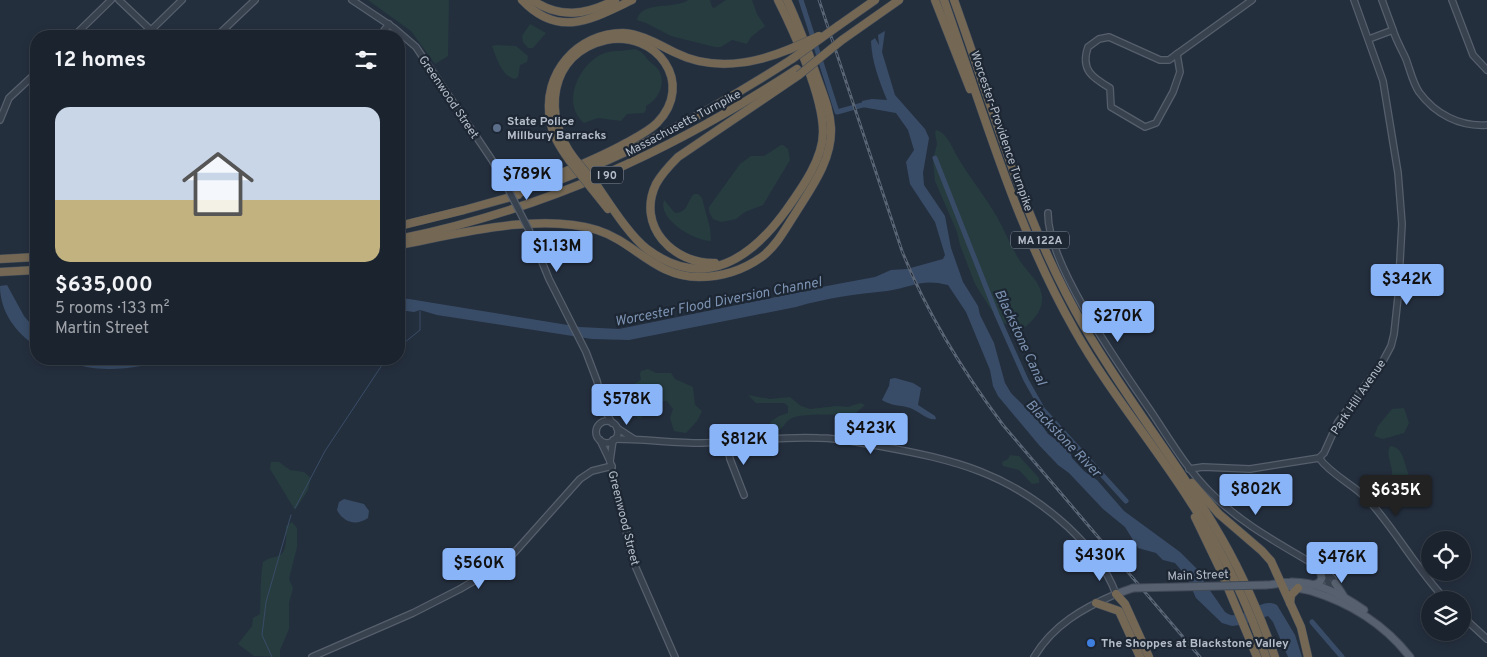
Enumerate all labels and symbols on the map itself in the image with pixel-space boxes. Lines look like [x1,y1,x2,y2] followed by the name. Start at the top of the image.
[966,49,1036,214] street label: Worcester-Providence Turnpike
[414,53,482,142] street label: Greenwood Street
[623,87,744,161] street label: Massachusetts Turnpike
[507,114,607,144] place label: State Police Millbury Barracks
[491,122,503,134] marker: State Police Millbury Barracks
[492,158,562,201] pin: $789K
[591,166,623,184] road number: I 90
[516,230,598,273] pin: $1.13M
[1011,232,1069,248] road number: MA 122A
[1372,264,1442,306] pin: $342K
[613,274,824,331] water label: Worcester Flood Diversion Channel
[990,287,1050,390] water label: Blackstone Canal
[1083,300,1153,343] pin: $270K
[1328,357,1390,438] street label: Park Hill Avenue
[592,384,662,426] pin: $578K
[1022,397,1105,483] water label: Blackstone River
[836,412,906,455] pin: $423K
[709,424,779,466] pin: $812K
[603,469,643,567] street label: Greenwood Street
[1221,474,1291,516] pin: $802K
[1361,474,1431,517] pin: $635K
[1065,540,1135,582] pin: $430K
[1307,542,1377,584] pin: $476K
[444,548,514,590] pin: $560K
[1167,567,1229,585] street label: Main Street
[1101,636,1289,652] place label: The Shoppes at Blackstone Valley
[1085,637,1097,649] marker: The Shoppes at Blackstone Valley

